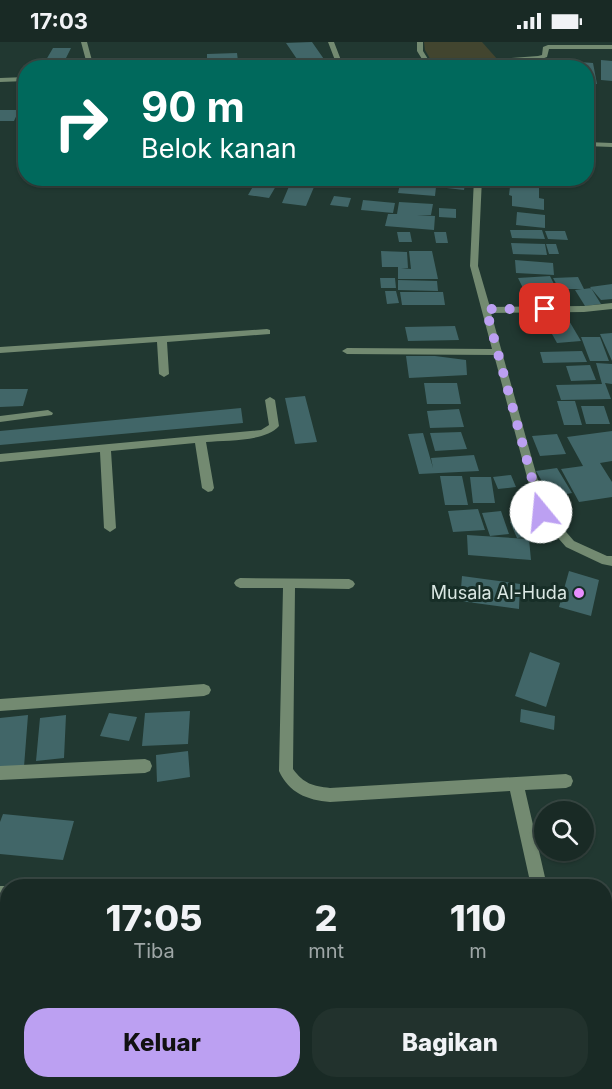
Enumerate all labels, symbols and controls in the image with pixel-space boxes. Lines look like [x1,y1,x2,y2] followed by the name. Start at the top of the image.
[30,8,88,34] text: 17:03
[141,81,245,132] text: 90 m
[42,84,120,162] icon: right
[141,132,297,165] text: Belok kanan
[519,283,570,334] pin
[528,292,561,325] icon: arrive
[509,480,573,544] position arrow
[431,582,567,603] place label: Musala Al-Huda
[572,586,586,600] marker: Musala Al-Huda
[534,801,594,861] map controls
[534,801,594,861] button: search
[106,896,203,940] text: 17:05
[315,896,338,940] text: 2
[450,896,506,940] text: 110
[133,939,175,963] text: Tiba
[308,939,344,963] text: mnt
[469,939,487,963] text: m
[24,1008,300,1077] button: Keluar
[312,1008,588,1077] button: Bagikan

